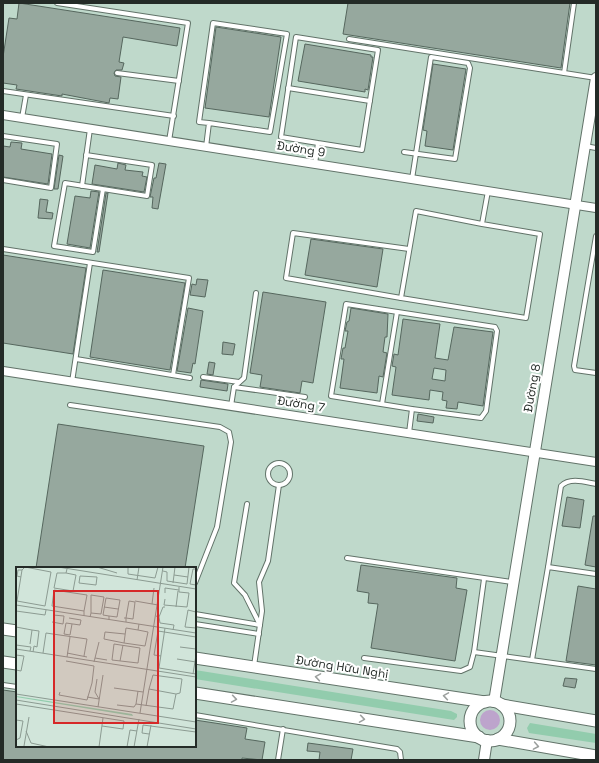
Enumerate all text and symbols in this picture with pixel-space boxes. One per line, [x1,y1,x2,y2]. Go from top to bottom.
street label: Đường 9 [276,137,326,161]
street label: Đường 8 [520,363,544,413]
street label: Đường 7 [276,392,326,416]
inset map [16,567,196,747]
street label: Đường Hữu Nghị [295,652,389,682]
one-way arrow [315,673,321,682]
one-way arrow [443,692,449,701]
one-way arrow [230,694,237,703]
one-way arrow [359,714,365,723]
one-way arrow [533,741,539,750]

